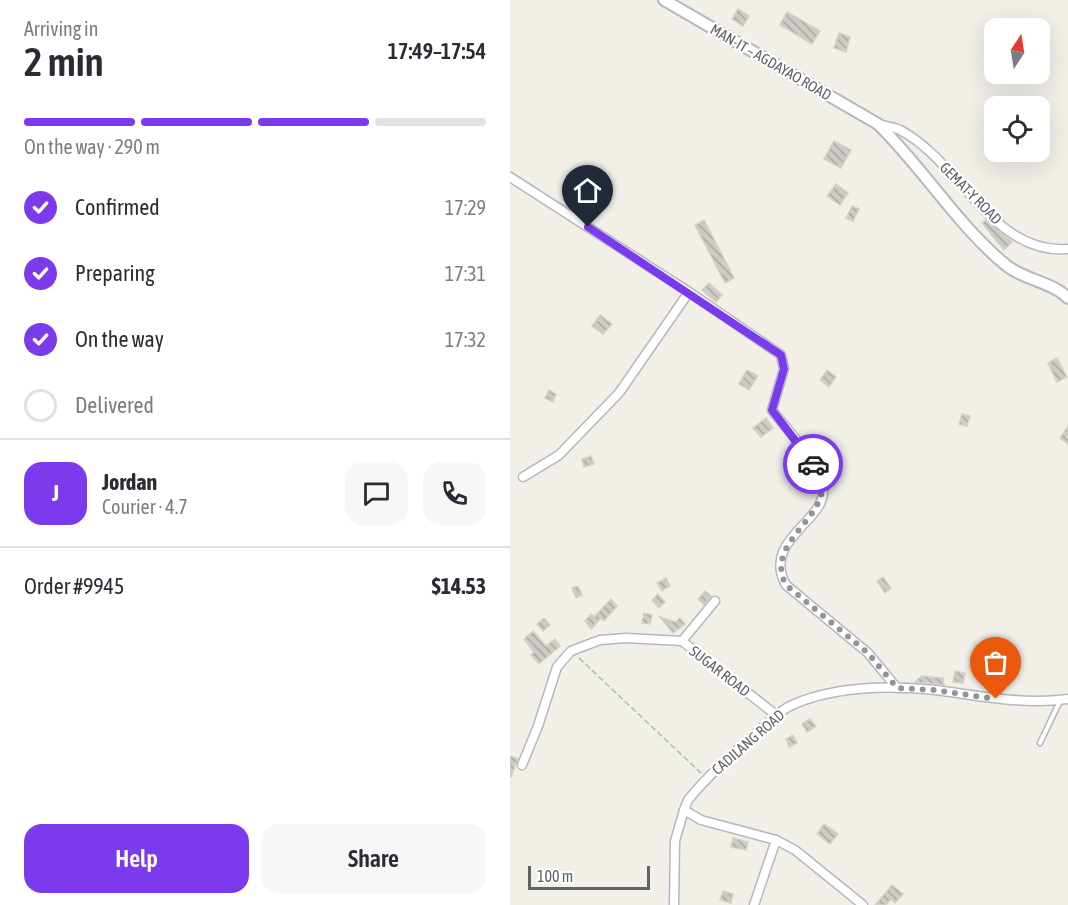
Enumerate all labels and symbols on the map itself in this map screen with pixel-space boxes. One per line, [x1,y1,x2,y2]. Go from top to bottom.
north arrow [984,18,1050,84]
street label: MAN-IT – AGDAYAO ROAD [708,20,834,104]
street label: GEMAT-Y ROAD [937,159,1005,227]
pin [562,165,613,227]
courier [783,434,843,494]
pin [970,637,1021,699]
street label: SUGAR ROAD [686,642,754,700]
street label: CADILANG ROAD [708,706,788,778]
scale bar [528,863,650,890]

